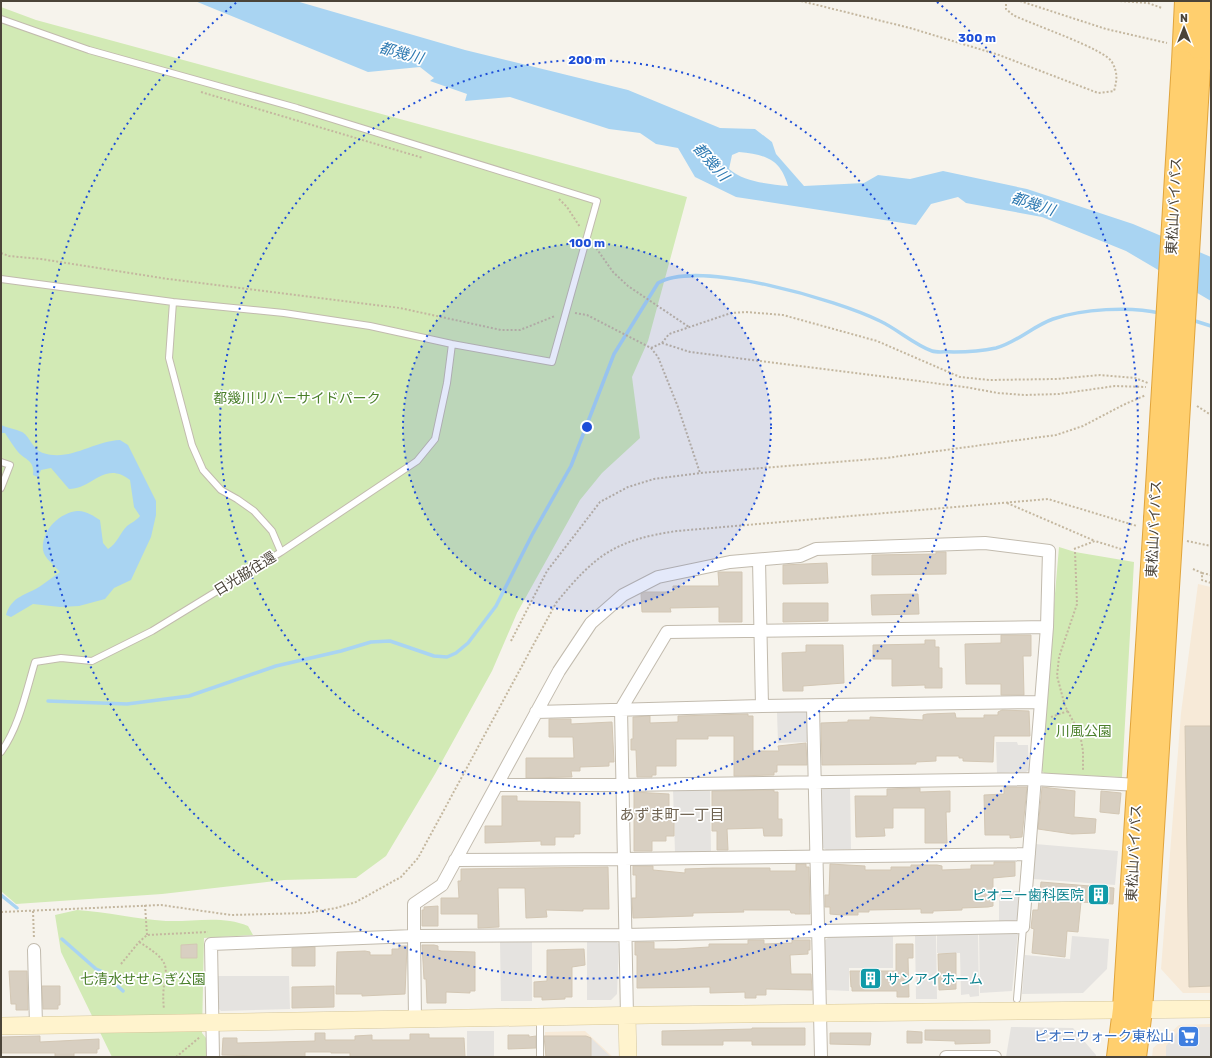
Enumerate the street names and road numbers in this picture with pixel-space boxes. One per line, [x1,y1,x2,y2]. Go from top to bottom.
street label: 東松山バイパス [1163,157,1185,255]
street label: 東松山バイパス [1143,480,1165,578]
street label: 日光脇往還 [211,548,279,600]
street label: 東松山バイパス [1123,804,1145,902]

